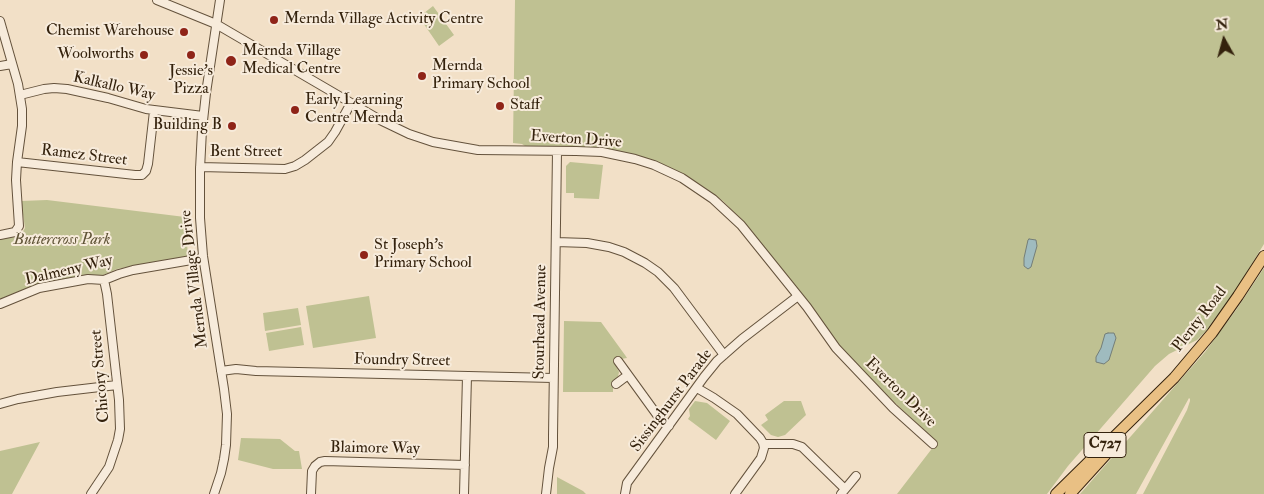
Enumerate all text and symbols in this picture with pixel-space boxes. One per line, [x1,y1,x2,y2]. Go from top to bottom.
place label: Mernda Village Activity Centre [284,10,483,30]
marker: Mernda Village Activity Centre [268,14,280,26]
north arrow [1199,15,1249,65]
text: N [1215,15,1229,34]
place label: Chemist Warehouse [46,22,174,42]
marker: Chemist Warehouse [178,26,190,38]
place label: Mernda Village Medical Centre [242,42,341,80]
place label: Woolworths [57,45,134,65]
marker: Woolworths [138,49,150,61]
marker: Jessie’s Pizza [185,49,197,61]
marker: Mernda Village Medical Centre [224,54,238,68]
place label: Mernda Primary School [432,57,530,95]
place label: Jessie’s Pizza [169,62,213,100]
street label: Kalkallo Way [71,68,157,106]
marker: Mernda Primary School [416,70,428,82]
place label: Early Learning Centre Mernda [305,91,403,129]
place label: Staff [510,96,540,116]
marker: Staff [494,100,506,112]
marker: Early Learning Centre Mernda [289,104,301,116]
place label: Building B [153,116,222,136]
marker: Building B [226,120,238,132]
street label: Everton Drive [530,127,622,153]
street label: Ramez Street [40,141,128,171]
street label: Bent Street [210,143,282,163]
street label: Mernda Village Drive [177,209,213,349]
park label: Buttercross Park [14,231,110,251]
place label: St Joseph's Primary School [374,236,472,274]
marker: St Joseph's Primary School [358,249,370,261]
street label: Dalmeny Way [23,252,115,290]
street label: Stourhead Avenue [530,264,552,380]
street label: Plenty Road [1169,284,1231,356]
street label: Chicory Street [87,329,115,423]
street label: Sissinghurst Parade [627,346,717,456]
street label: Foundry Street [354,351,450,371]
street label: Everton Drive [860,354,940,432]
road number: C727 [1084,432,1126,458]
street label: Blaimore Way [330,439,420,459]

